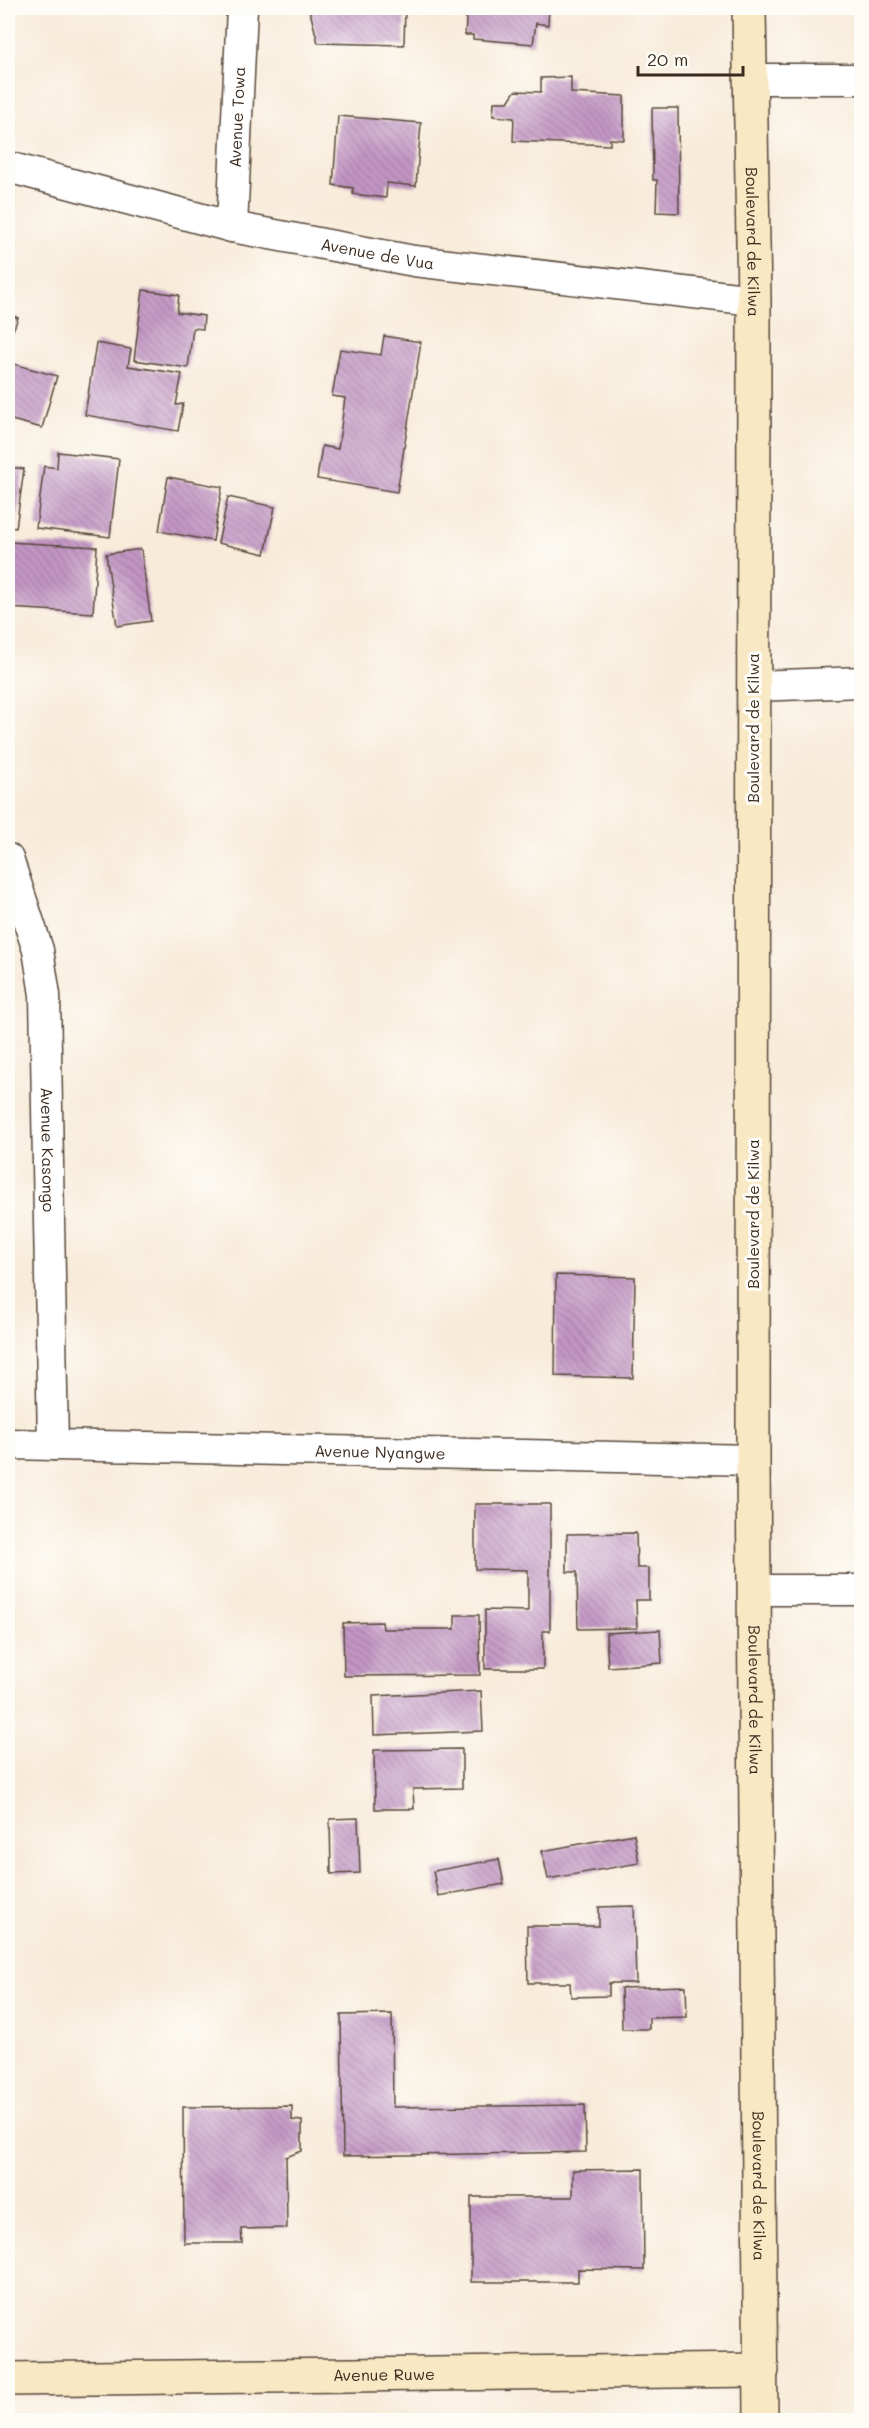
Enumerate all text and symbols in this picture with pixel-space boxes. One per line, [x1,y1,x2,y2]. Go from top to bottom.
scale bar [638,39,743,77]
text: 20 m [647,47,688,71]
street label: Avenue Towa [224,66,249,168]
street label: Boulevard de Kilwa [742,167,765,317]
street label: Avenue de Vua [319,233,435,273]
street label: Boulevard de Kilwa [742,653,763,803]
street label: Avenue Kasongo [37,1087,60,1212]
street label: Boulevard de Kilwa [742,1139,763,1289]
street label: Avenue Nyangwe [314,1440,446,1463]
street label: Boulevard de Kilwa [744,1625,767,1775]
street label: Boulevard de Kilwa [748,2111,771,2261]
street label: Avenue Ruwe [333,2363,435,2385]

